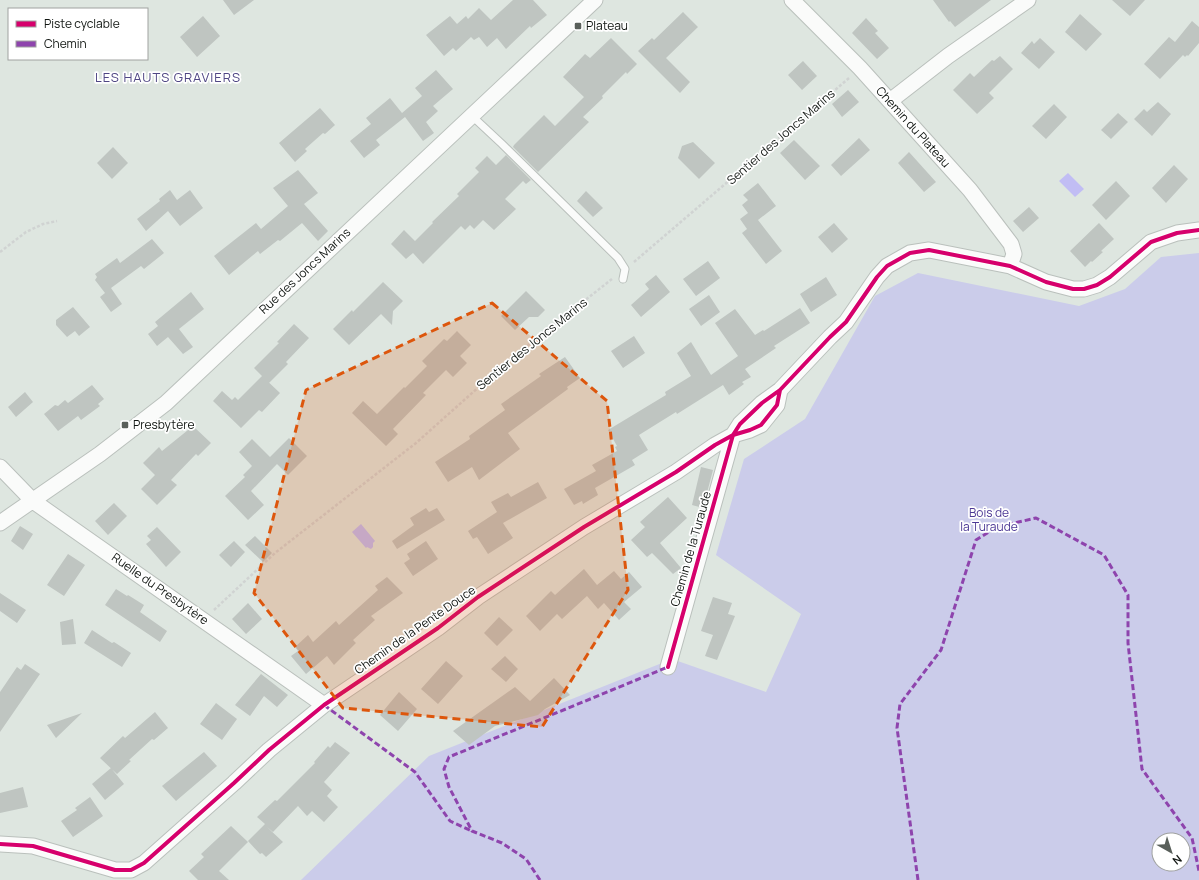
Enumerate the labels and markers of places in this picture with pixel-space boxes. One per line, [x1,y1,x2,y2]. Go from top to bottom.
place label: Plateau [586,17,628,34]
marker: Plateau [573,21,583,31]
place label: Presbytère [133,416,194,433]
marker: Presbytère [120,420,130,430]

